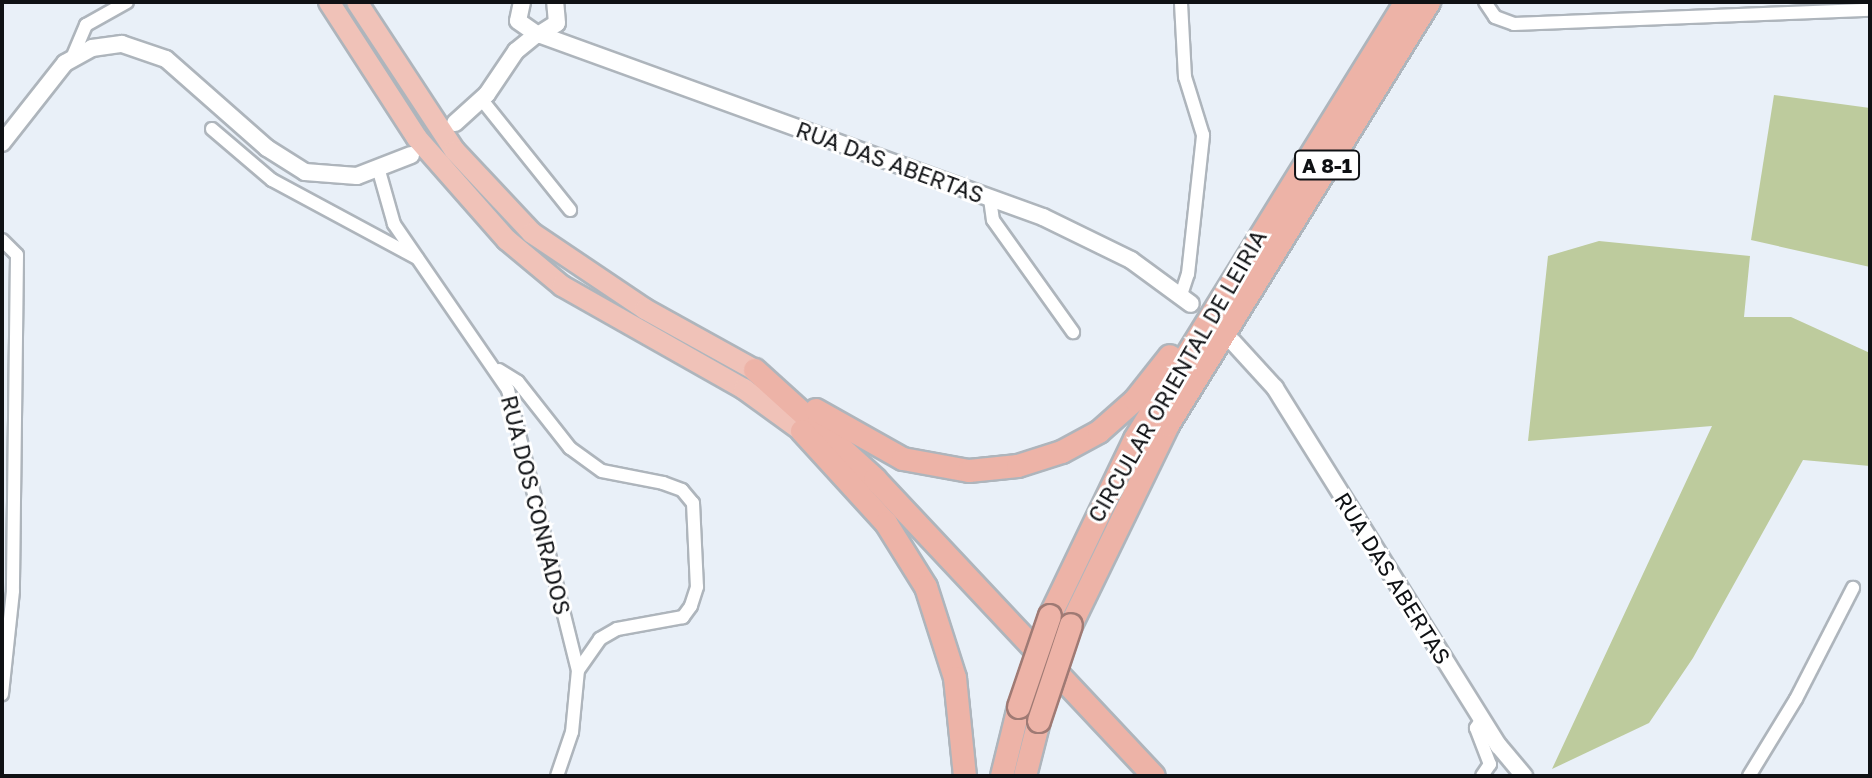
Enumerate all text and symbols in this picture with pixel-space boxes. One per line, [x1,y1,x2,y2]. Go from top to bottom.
street label: RUA DAS ABERTAS [793,116,987,208]
road number: A 8-1 [1293,149,1361,181]
street label: CIRCULAR ORIENTAL DE LEIRIA [1082,225,1272,527]
street label: RUA DOS CONRADOS [496,393,576,617]
street label: RUA DAS ABERTAS [1329,487,1457,669]

